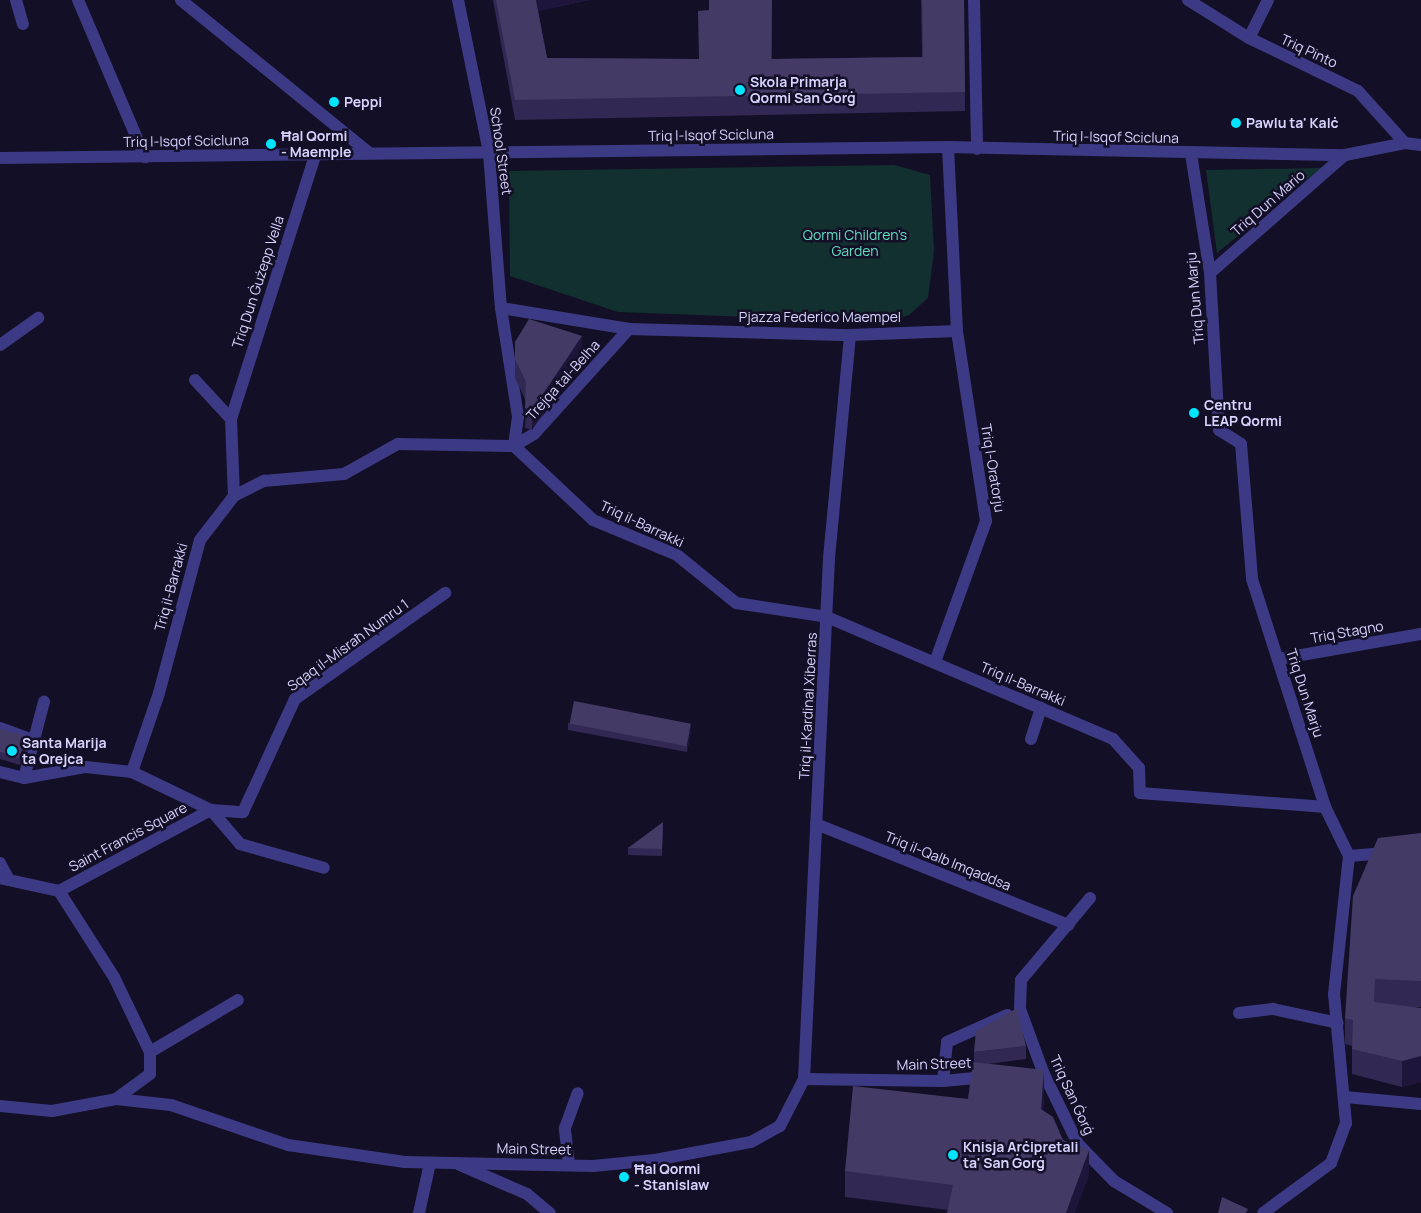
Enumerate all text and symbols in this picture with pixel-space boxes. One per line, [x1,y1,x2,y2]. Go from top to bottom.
street label: Triq Pinto [1278,31,1340,71]
place label: Skola Primarja Qormi San Ġorġ [750,74,856,106]
marker: Skola Primarja Qormi San Ġorġ [734,84,746,96]
place label: Peppi [344,94,382,110]
marker: Peppi [328,96,340,108]
street label: School Street [487,106,515,196]
place label: Pawlu ta' Kalċ [1246,115,1339,131]
marker: Pawlu ta' Kalċ [1230,117,1242,129]
street label: Triq l-Isqof Scicluna [648,126,774,144]
place label: Ħal Qormi - Maemple [281,128,351,160]
street label: Triq l-Isqof Scicluna [1053,128,1179,146]
street label: Triq l-Isqof Scicluna [123,132,249,150]
marker: Ħal Qormi - Maemple [265,138,277,150]
street label: Triq Dun Mario [1228,166,1308,240]
street label: Triq Dun Ġużepp Vella [229,214,287,350]
park label: Qormi Children's Garden [803,227,907,260]
street label: Triq Dun Marju [1183,251,1207,345]
street label: Pjazza Federico Maempel [739,309,901,325]
street label: Trejqa tal-Belha [523,337,603,423]
place label: Centru LEAP Qormi [1204,397,1282,430]
marker: Centru LEAP Qormi [1188,407,1200,419]
street label: Triq l-Oratorju [978,423,1008,513]
street label: Triq il-Barrakki [597,497,687,551]
street label: Triq il-Barrakki [151,541,191,633]
street label: Sqaq il-Misraħ Numru 1 [284,595,412,695]
street label: Triq Stagno [1309,617,1385,647]
street label: Triq il-Kardinal Xiberras [796,632,820,780]
street label: Triq Dun Marju [1283,647,1327,739]
street label: Triq il-Barrakki [978,659,1068,709]
place label: Santa Marija ta Qrejca [22,735,107,768]
marker: Santa Marija ta Qrejca [6,745,18,757]
street label: Saint Francis Square [66,799,190,875]
street label: Triq il-Qalb Imqaddsa [882,828,1014,894]
street label: Triq San Ġorġ [1046,1053,1098,1137]
street label: Main Street [896,1054,972,1074]
place label: Knisja Arċipretali ta' San Ġorġ [963,1139,1078,1172]
street label: Main Street [496,1140,572,1158]
marker: Knisja Arċipretali ta' San Ġorġ [947,1149,959,1161]
place label: Ħal Qormi - Stanislaw [634,1161,709,1194]
marker: Ħal Qormi - Stanislaw [618,1171,630,1183]

